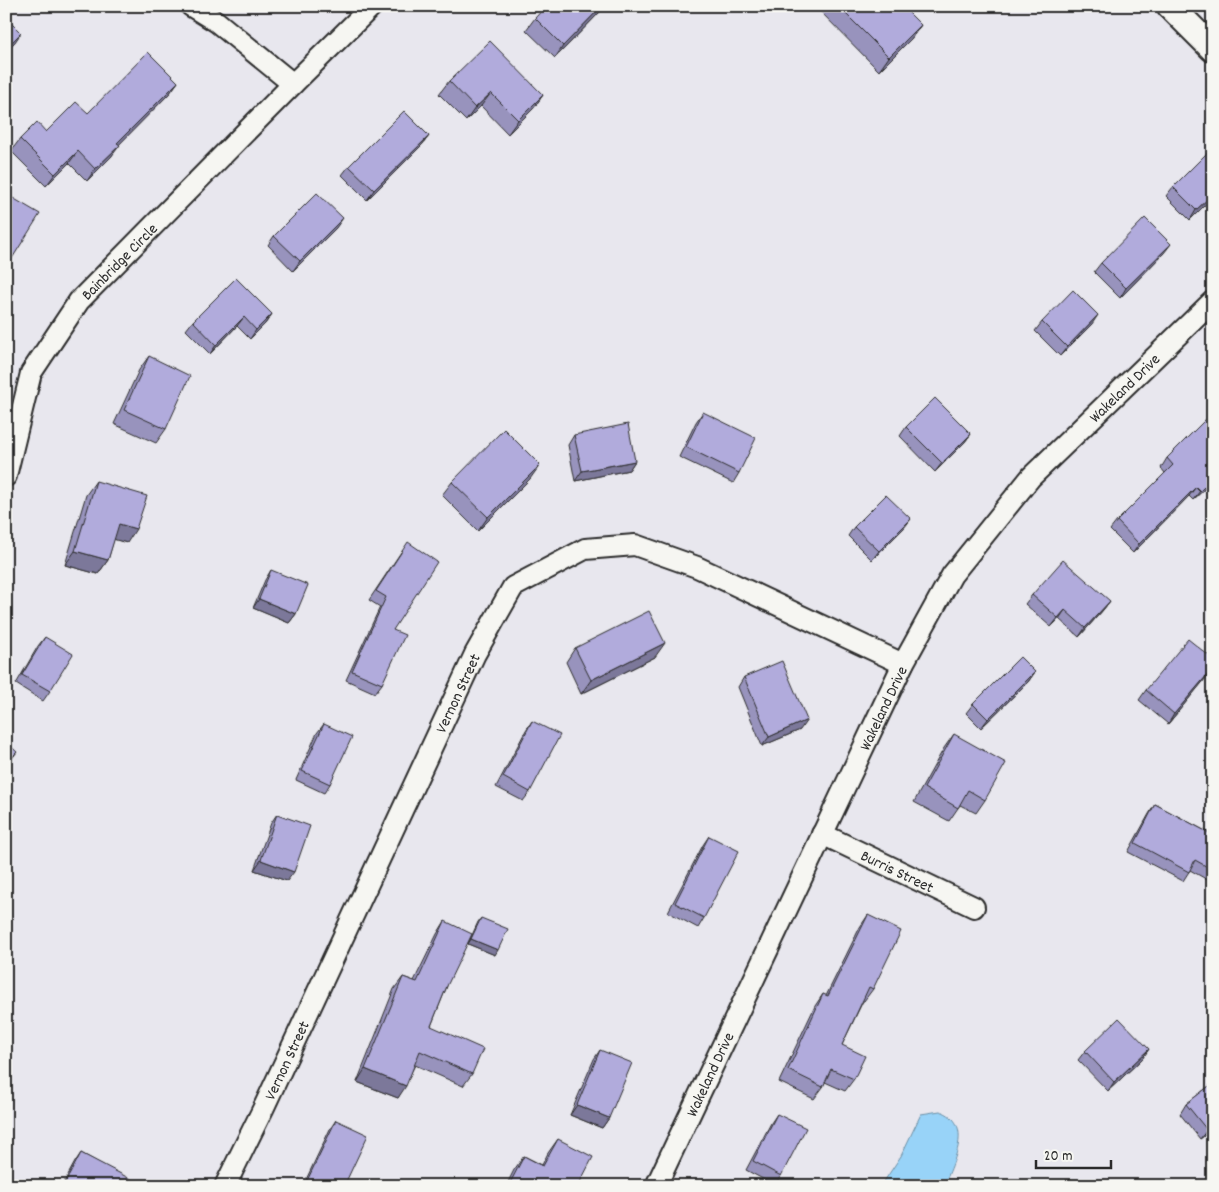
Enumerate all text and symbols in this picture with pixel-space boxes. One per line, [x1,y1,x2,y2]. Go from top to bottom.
street label: Bainbridge Circle [77,219,164,306]
street label: Wakeland Drive [1085,349,1166,429]
street label: Vernon Street [431,650,488,737]
street label: Wakeland Drive [855,663,914,755]
street label: Burris Street [856,845,937,900]
street label: Vernon Street [260,1017,317,1104]
street label: Wakeland Drive [681,1029,741,1121]
scale bar [1036,1137,1112,1169]
text: 20 m [1044,1146,1072,1168]

